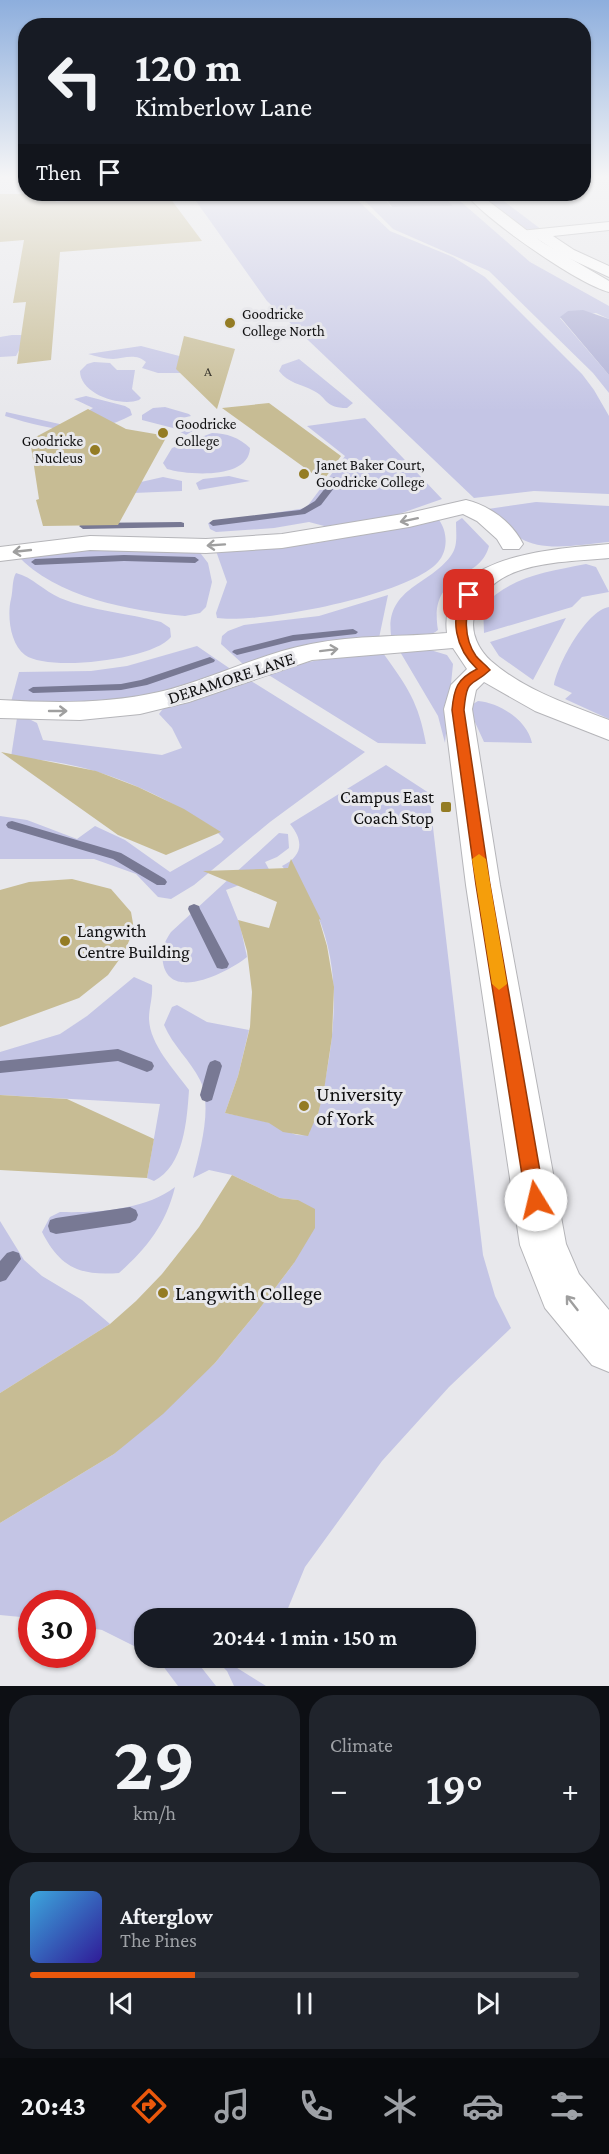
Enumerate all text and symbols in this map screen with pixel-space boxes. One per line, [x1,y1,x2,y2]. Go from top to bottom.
icon: left [36,42,114,120]
text: 120 m [135,43,241,90]
text: Kimberlow Lane [135,92,312,122]
icon: arrive [93,156,126,189]
text: Then [36,160,81,185]
place label: Goodricke College North [242,306,325,340]
marker: Goodricke College North [223,316,237,330]
house number: A [204,363,212,379]
place label: Goodricke College [175,416,237,450]
marker: Goodricke College [156,426,170,440]
place label: Goodricke Nucleus [22,433,83,466]
marker: Goodricke Nucleus [88,443,102,457]
place label: Janet Baker Court, Goodricke College [314,457,425,491]
marker: Janet Baker Court, Goodricke College [297,467,311,481]
one-way arrow [400,515,420,526]
one-way arrow [207,540,227,551]
one-way arrow [12,546,32,557]
pin [443,569,494,620]
icon: arrive [452,578,485,611]
one-way arrow [318,644,338,655]
street label: DERAMORE LANE [165,648,297,708]
one-way arrow [48,705,68,717]
place label: Campus East Coach Stop [340,787,435,828]
marker: Campus East Coach Stop [439,800,453,814]
place label: Langwith Centre Building [77,921,190,962]
marker: Langwith Centre Building [58,934,72,948]
place label: University of York [316,1082,403,1130]
marker: University of York [297,1099,311,1113]
position arrow [504,1168,568,1232]
place label: Langwith College [175,1281,322,1305]
marker: Langwith College [156,1286,170,1300]
one-way arrow [565,1296,578,1312]
speed limit sign: 30 [18,1590,96,1668]
text: 20:44 · 1 min · 150 m [213,1625,397,1650]
text: 29 [114,1719,196,1806]
text: Climate [330,1734,393,1756]
text: 19° [426,1764,483,1814]
text: − [330,1771,347,1808]
text: + [562,1771,579,1808]
text: km/h [133,1802,176,1824]
text: Afterglow [120,1904,213,1929]
text: The Pines [120,1929,197,1951]
icon: previous [105,1987,138,2020]
icon: pause [288,1987,321,2020]
icon: next [471,1987,504,2020]
icon: directions [128,2085,170,2127]
icon: music [211,2085,253,2127]
icon: phone [295,2085,337,2127]
icon: climate [379,2085,421,2127]
icon: car [462,2085,504,2127]
icon: filters [546,2085,588,2127]
text: 20:43 [21,2091,86,2121]

